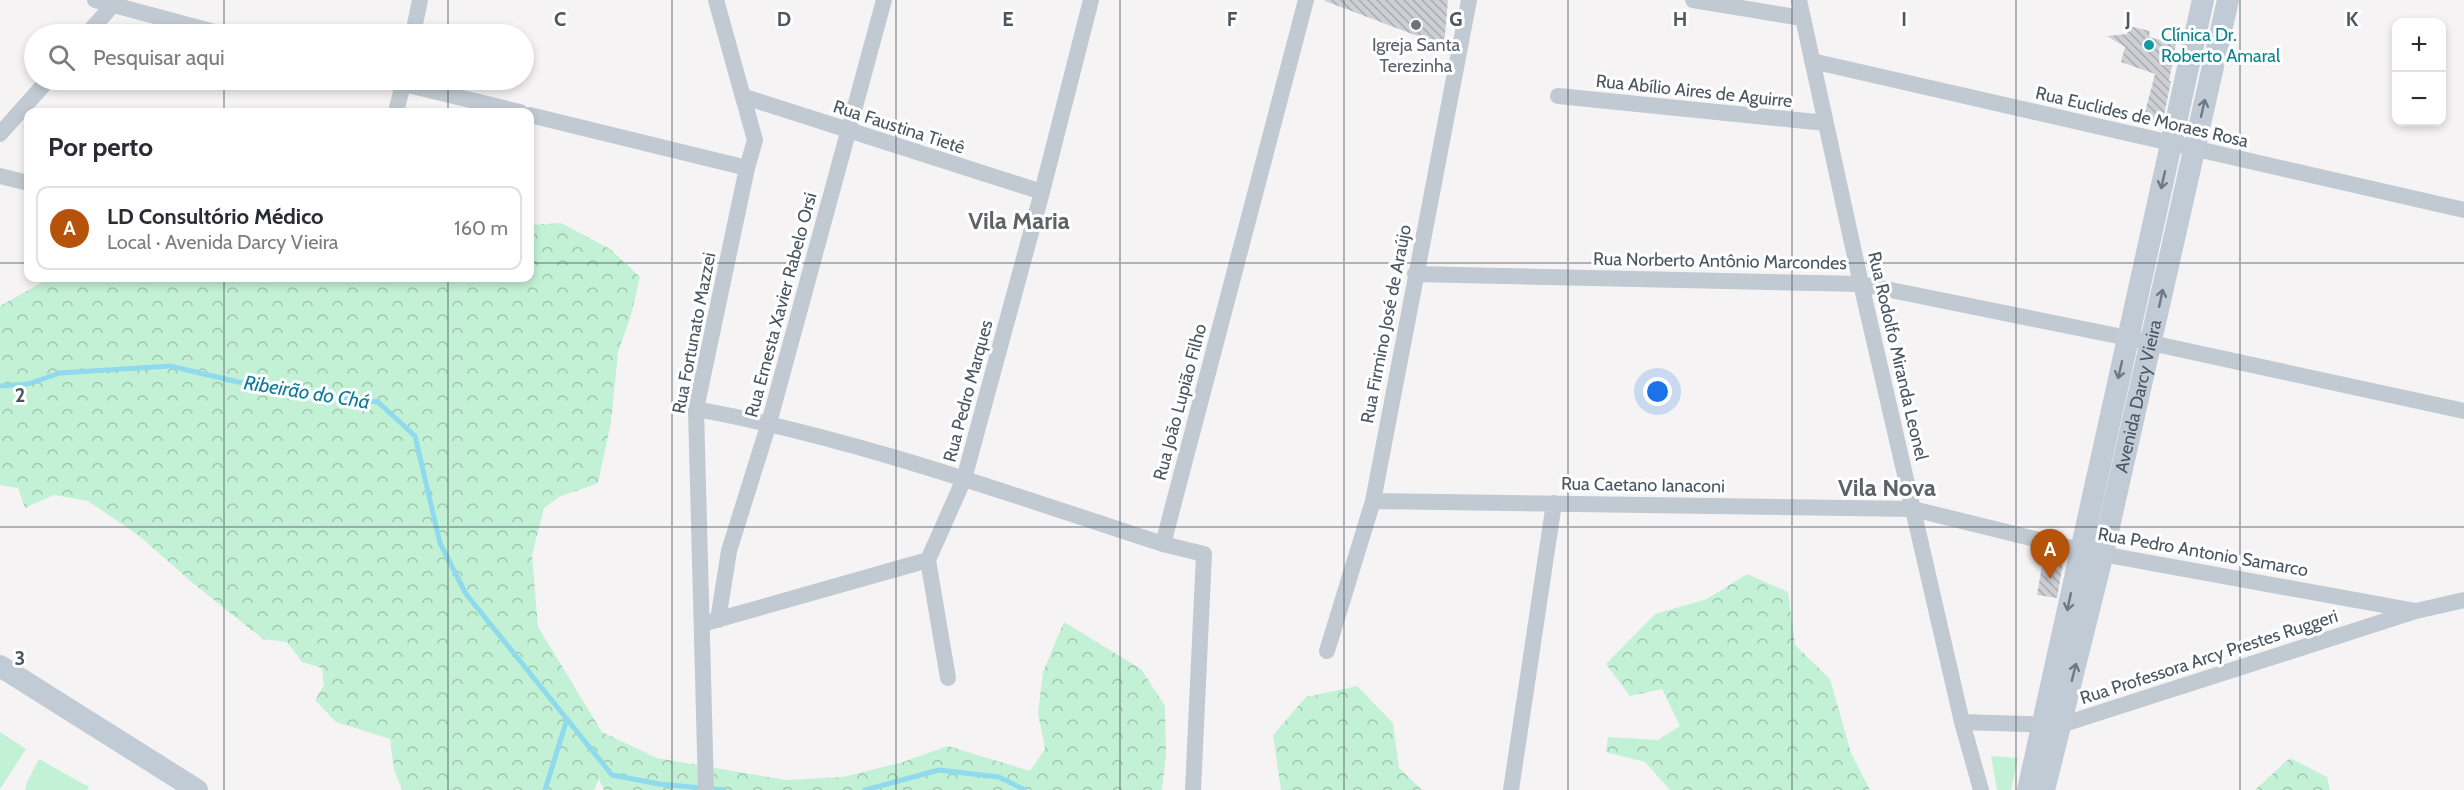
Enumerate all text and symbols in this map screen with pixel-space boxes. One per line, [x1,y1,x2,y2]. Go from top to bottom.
text: C [554,7,566,31]
text: D [777,7,791,31]
text: E [1002,7,1014,31]
text: F [1227,7,1238,31]
text: G [1449,7,1463,31]
text: H [1673,7,1687,31]
text: I [1901,7,1907,31]
text: J [2124,7,2131,31]
text: K [2346,7,2359,31]
marker: Igreja Santa Terezinha [1409,18,1423,32]
map controls [2392,18,2446,126]
button: + [2392,18,2446,72]
search box [24,24,534,90]
place label: Clínica Dr. Roberto Amaral [2161,24,2281,67]
place label: Igreja Santa Terezinha [1372,34,1460,77]
marker: Clínica Dr. Roberto Amaral [2142,38,2156,52]
icon: search [45,41,78,74]
text: Pesquisar aqui [93,44,225,71]
street label: Rua Abílio Aires de Aguirre [1595,70,1793,112]
button: − [2392,72,2446,126]
street label: Rua Euclides de Moraes Rosa [2033,82,2251,152]
street label: Rua Faustina Tietê [830,95,968,159]
one-way arrow [2198,99,2210,118]
text: Por perto [48,131,153,163]
one-way arrow [2156,170,2168,189]
street label: Rua Ernesta Xavier Rabelo Orsi [740,190,822,420]
text: LD Consultório Médico [107,203,324,230]
district label: Vila Maria [968,206,1070,235]
text: A [63,216,76,240]
text: 160 m [454,216,508,240]
street label: Rua Firmino José de Araújo [1356,223,1416,425]
text: Local · Avenida Darcy Vieira [107,230,338,254]
street label: Rua Norberto Antônio Marcondes [1593,248,1847,274]
street label: Rua Rodolfo Miranda Leonel [1863,249,1933,463]
street label: Rua Fortunato Mazzei [668,250,720,416]
one-way arrow [2156,289,2167,309]
street label: Avenida Darcy Vieira [2110,317,2166,475]
street label: Rua Pedro Marques [938,318,998,464]
street label: Rua João Lupião Filho [1148,321,1212,483]
one-way arrow [2114,361,2126,380]
water label: Ribeirão do Chá [242,370,372,414]
your location [1643,377,1672,406]
text: 2 [15,383,25,407]
street label: Rua Caetano Ianaconi [1561,473,1725,497]
district label: Vila Nova [1838,473,1936,502]
street label: Rua Pedro Antonio Samarco [2096,523,2310,581]
pin: A [2030,530,2070,579]
one-way arrow [2063,592,2074,611]
street label: Rua Professora Arcy Prestes Ruggeri [2077,605,2341,709]
text: 3 [15,646,25,670]
one-way arrow [2068,663,2080,682]

